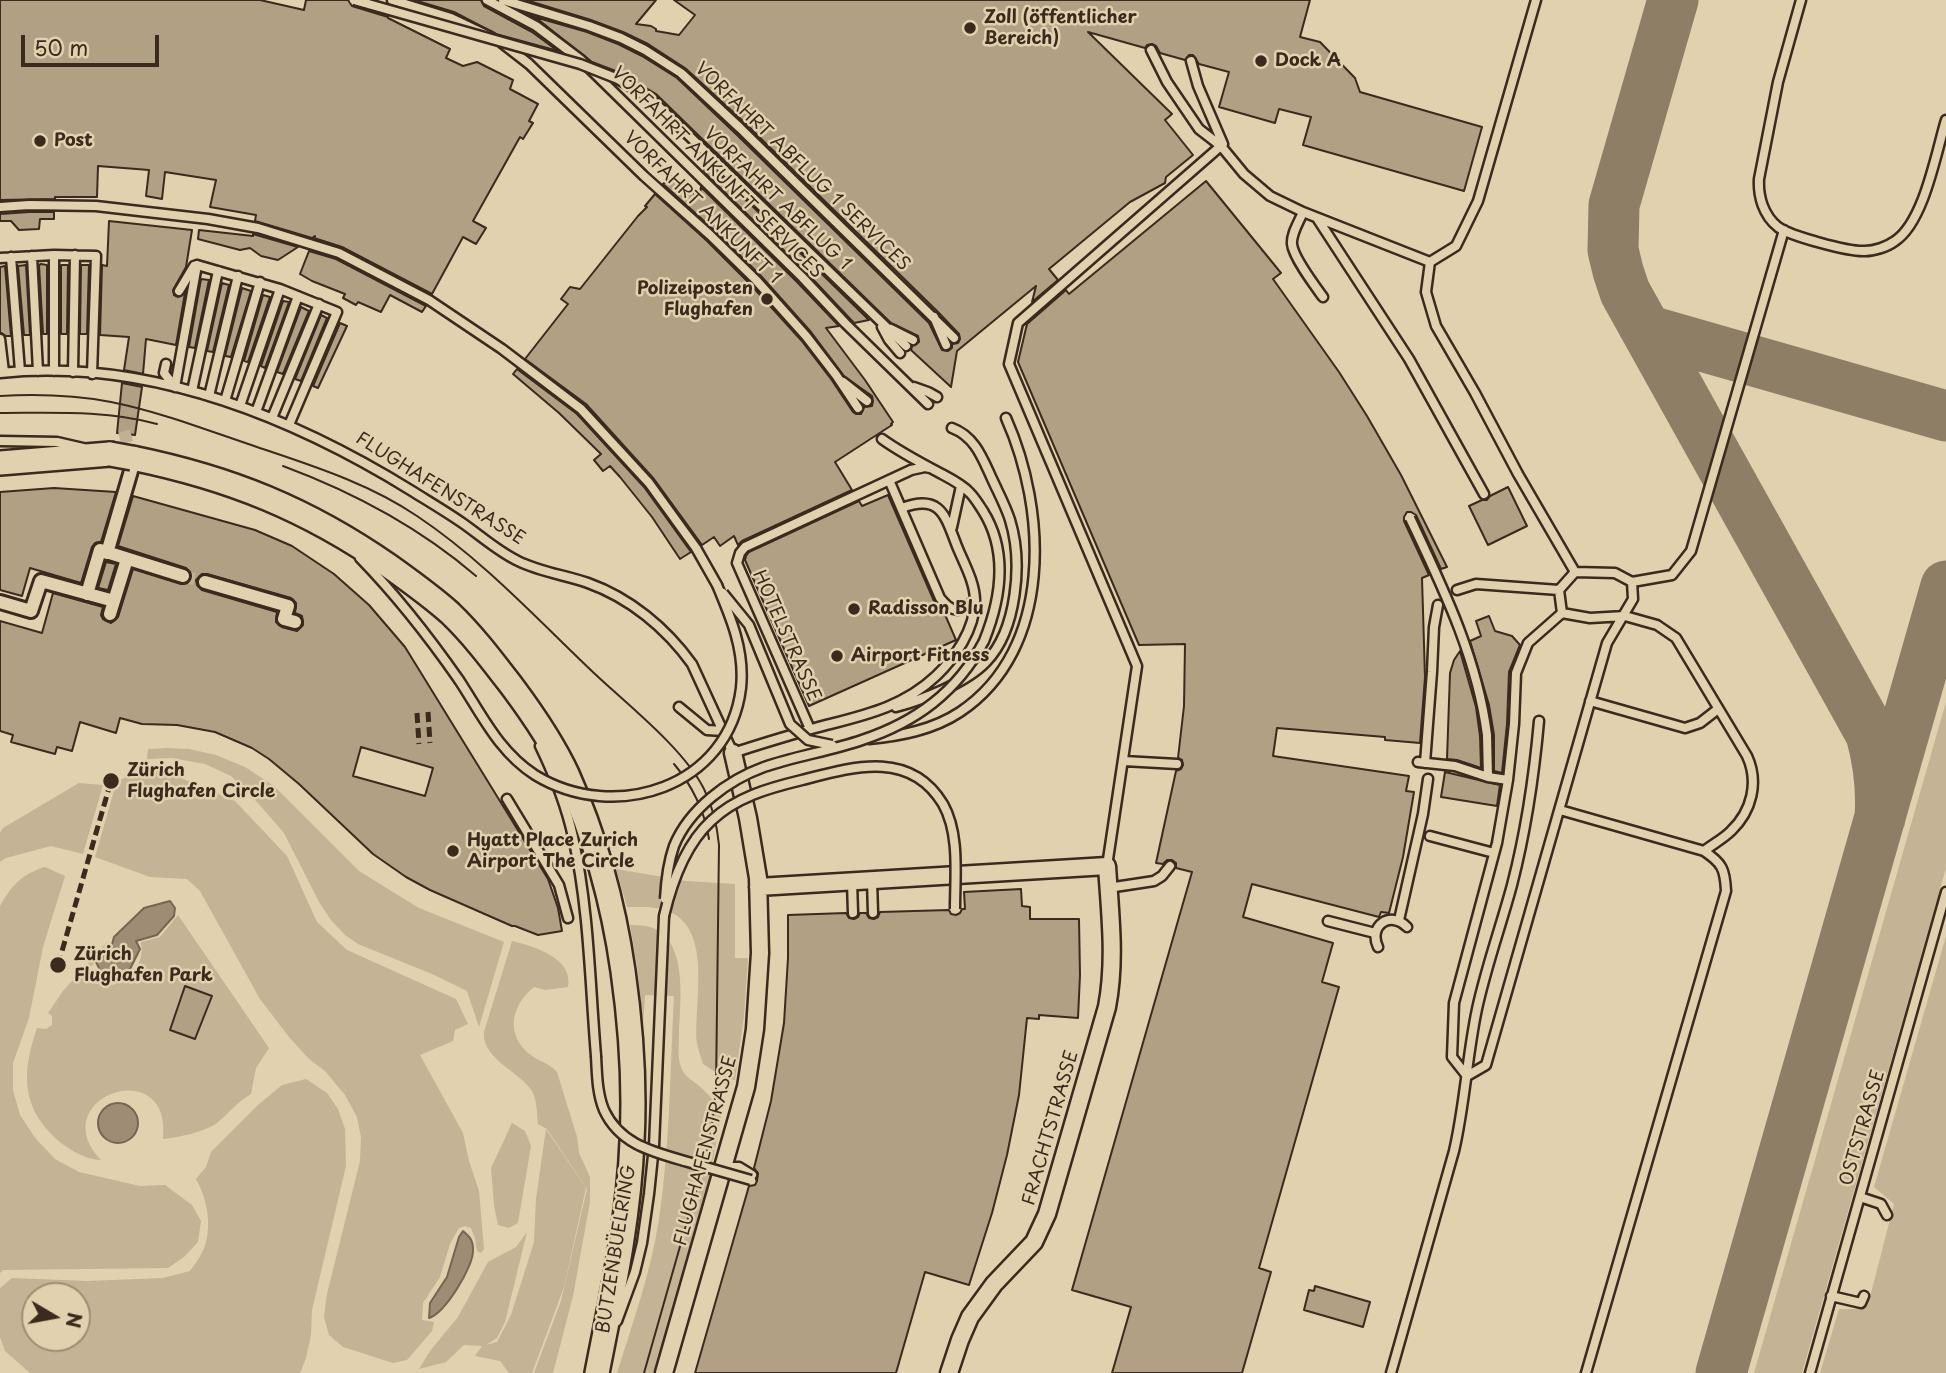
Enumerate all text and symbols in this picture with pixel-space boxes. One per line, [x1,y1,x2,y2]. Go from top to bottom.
place label: Zoll (öffentlicher Bereich) [984,7,1137,50]
marker: Zoll (öffentlicher Bereich) [962,20,978,36]
scale bar [24,21,163,65]
text: 50 m [34,31,88,63]
place label: Dock A [1275,50,1341,72]
marker: Dock A [1253,53,1269,69]
street label: VORFAHRT ABFLUG 1 SERVICES [690,58,914,276]
street label: VORFAHRT ANKUNFT SERVICES [607,63,827,283]
street label: VORFAHRT ABFLUG 1 [699,123,855,275]
street label: VORFAHRT ANKUNFT 1 [619,127,785,289]
place label: Post [54,130,93,152]
marker: Post [32,133,48,149]
place label: Polizeiposten Flughafen [637,278,753,320]
marker: Polizeiposten Flughafen [759,291,775,307]
street label: FLUGHAFENSTRASSE [351,428,529,550]
street label: HOTELSTRASSE [747,567,825,705]
place label: Radisson Blu [868,598,984,620]
marker: Radisson Blu [846,601,862,617]
place label: Airport Fitness [851,645,989,667]
marker: Airport Fitness [829,648,845,664]
place label: Zürich Flughafen Circle [127,760,275,802]
marker: Zürich Flughafen Circle [101,771,121,791]
place label: Hyatt Place Zurich Airport The Circle [467,830,638,872]
marker: Hyatt Place Zurich Airport The Circle [445,843,461,859]
place label: Zürich Flughafen Park [74,944,213,986]
marker: Zürich Flughafen Park [48,955,68,975]
street label: FRACHTSTRASSE [1019,1048,1083,1208]
street label: FLUGHAFENSTRASSE [670,1054,742,1248]
street label: OSTSTRASSE [1836,1068,1890,1188]
street label: BUTZENBÜELRING [593,1163,641,1335]
north arrow [21,1282,91,1352]
text: N [60,1310,90,1330]

